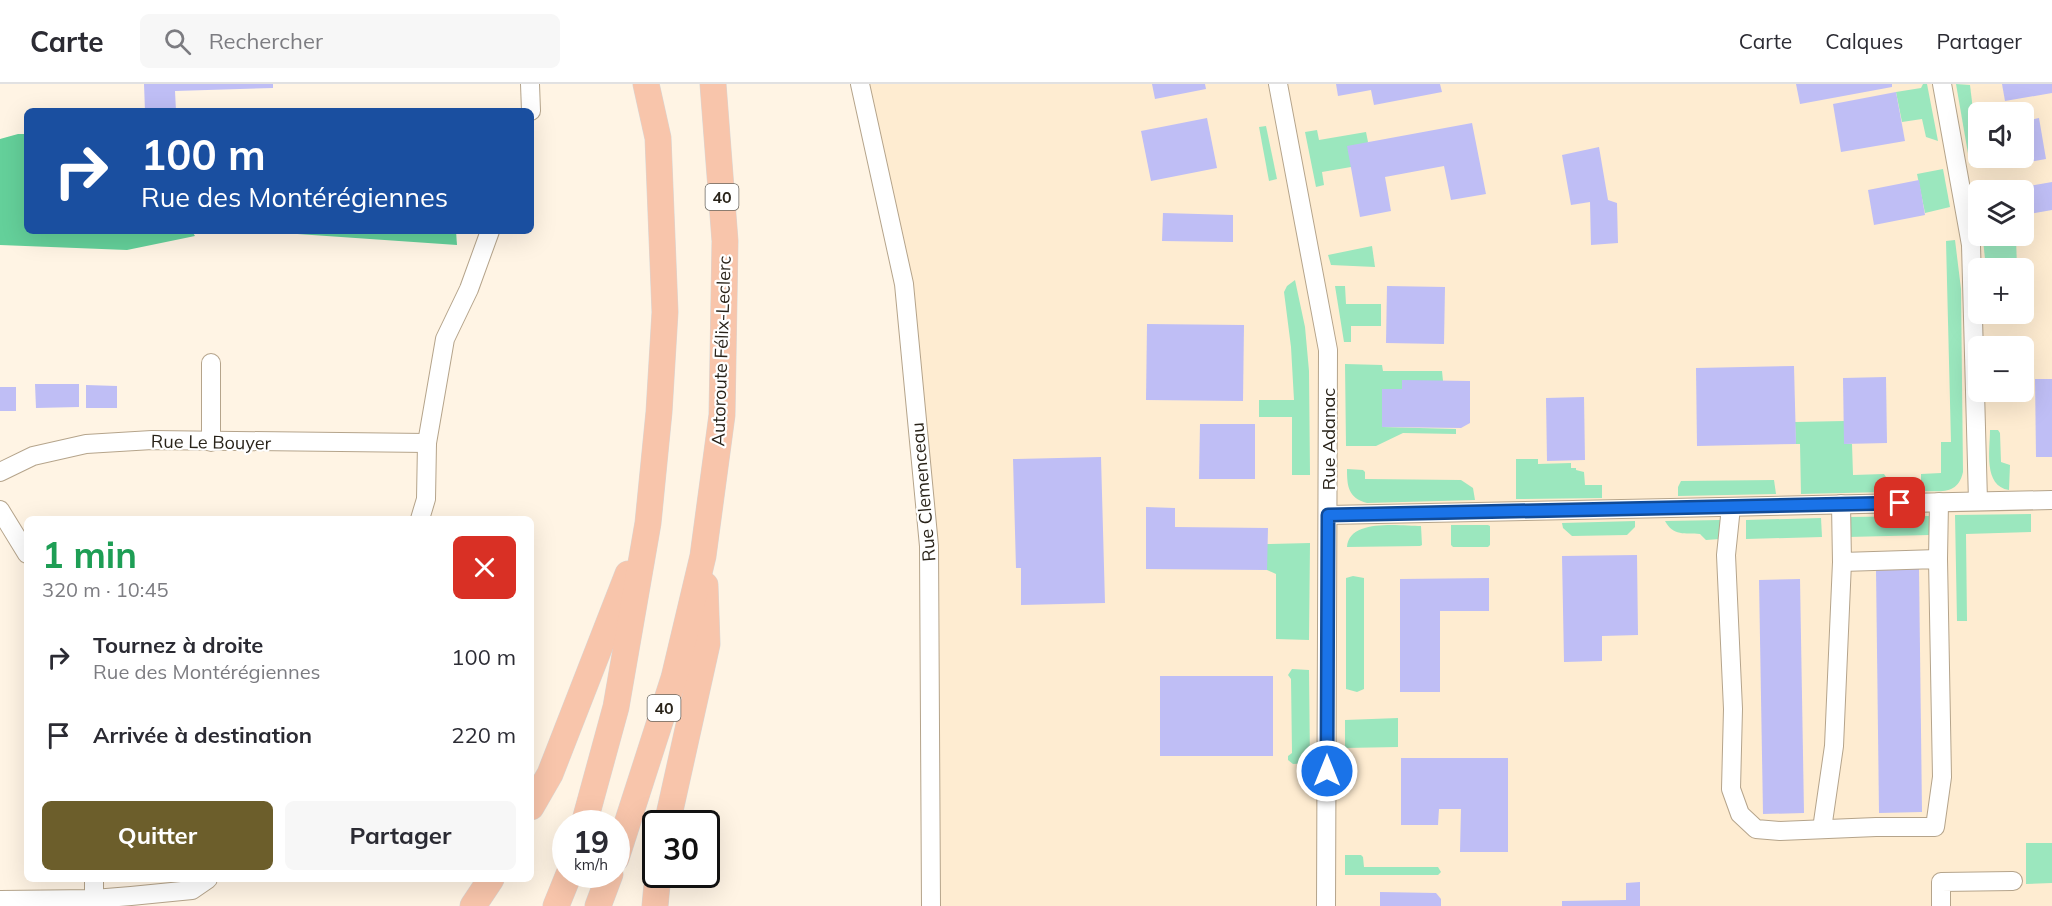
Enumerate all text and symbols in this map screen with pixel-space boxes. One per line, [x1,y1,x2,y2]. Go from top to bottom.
search box [140,14,560,68]
text: Carte [30,24,104,59]
icon: search [161,25,194,58]
text: Rechercher [209,27,323,55]
text: Carte [1739,28,1792,54]
text: Calques [1825,28,1903,54]
text: Partager [1936,28,2022,54]
map controls [1968,102,2034,402]
button: sound [1968,102,2034,168]
text: 100 m [141,128,266,181]
icon: right [42,132,120,210]
text: Rue des Montérégiennes [141,180,448,214]
button: layers [1968,180,2034,246]
road number: 40 [706,184,738,210]
street label: Autoroute Félix-Leclerc [706,255,736,447]
button: + [1968,258,2034,324]
button: − [1968,336,2034,402]
street label: Rue Adanac [1317,388,1340,490]
street label: Rue Clemenceau [905,421,941,563]
street label: Rue Le Bouyer [151,429,272,455]
pin [1874,477,1925,528]
icon: arrive [1883,486,1916,519]
text: 1 min [42,532,137,577]
button: close [453,536,516,599]
text: 320 m · 10:45 [42,577,168,602]
text: Tournez à droite [93,631,263,659]
icon: right [42,641,75,674]
text: 100 m [451,643,516,671]
text: Rue des Montérégiennes [93,659,321,684]
road number: 40 [648,695,680,721]
icon: arrive [42,719,75,752]
text: Arrivée à destination [93,721,312,749]
text: 220 m [451,721,516,749]
position arrow [1295,739,1359,803]
button: Quitter [42,801,273,870]
button: Partager [285,801,516,870]
speed limit sign: 30 [642,810,720,888]
text: 19 [573,823,609,861]
text: km/h [574,855,608,874]

